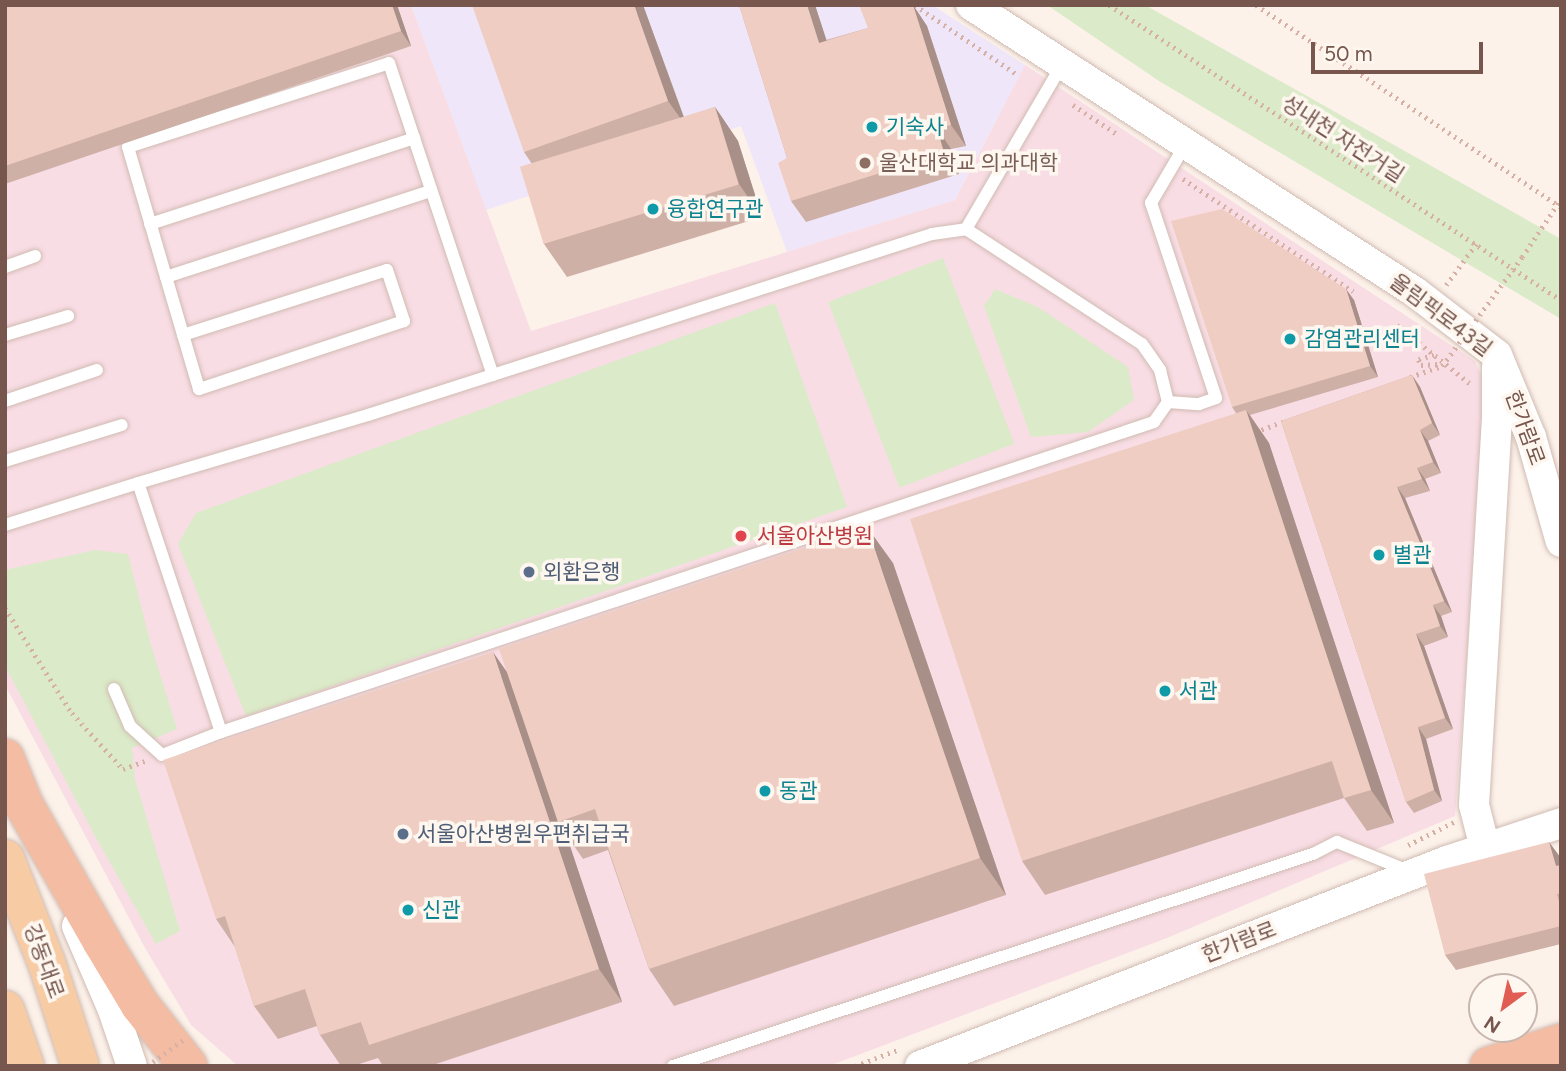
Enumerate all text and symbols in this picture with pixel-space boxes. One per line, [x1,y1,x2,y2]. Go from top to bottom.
scale bar [1314,28,1486,72]
text: 50 m [1324,41,1373,66]
street label: 성내천 자전거길 [1277,90,1409,188]
place label: 기숙사 [886,114,944,140]
marker: 기숙사 [864,119,880,135]
place label: 울산대학교 의과대학 [879,150,1058,176]
marker: 울산대학교 의과대학 [857,155,873,171]
place label: 융합연구관 [667,196,764,222]
marker: 융합연구관 [645,201,661,217]
street label: 올림픽로43길 [1385,269,1497,361]
place label: 감염관리센터 [1304,326,1420,352]
marker: 감염관리센터 [1282,331,1298,347]
street label: 한가람로 [1500,387,1550,469]
place label: 서울아산병원 [757,523,873,549]
marker: 서울아산병원 [731,526,751,546]
place label: 별관 [1393,542,1432,568]
marker: 별관 [1371,547,1387,563]
place label: 외환은행 [543,559,620,585]
marker: 외환은행 [521,564,537,580]
place label: 서관 [1179,678,1218,704]
marker: 서관 [1157,683,1173,699]
place label: 동관 [779,778,818,804]
marker: 동관 [757,783,773,799]
place label: 서울아산병원우편취급국 [417,821,630,847]
marker: 서울아산병원우편취급국 [395,826,411,842]
place label: 신관 [422,897,461,923]
marker: 신관 [400,902,416,918]
street label: 한가람로 [1198,916,1280,968]
street label: 강동대로 [19,920,69,1002]
north arrow [1468,973,1538,1043]
text: N [1480,1011,1505,1038]

